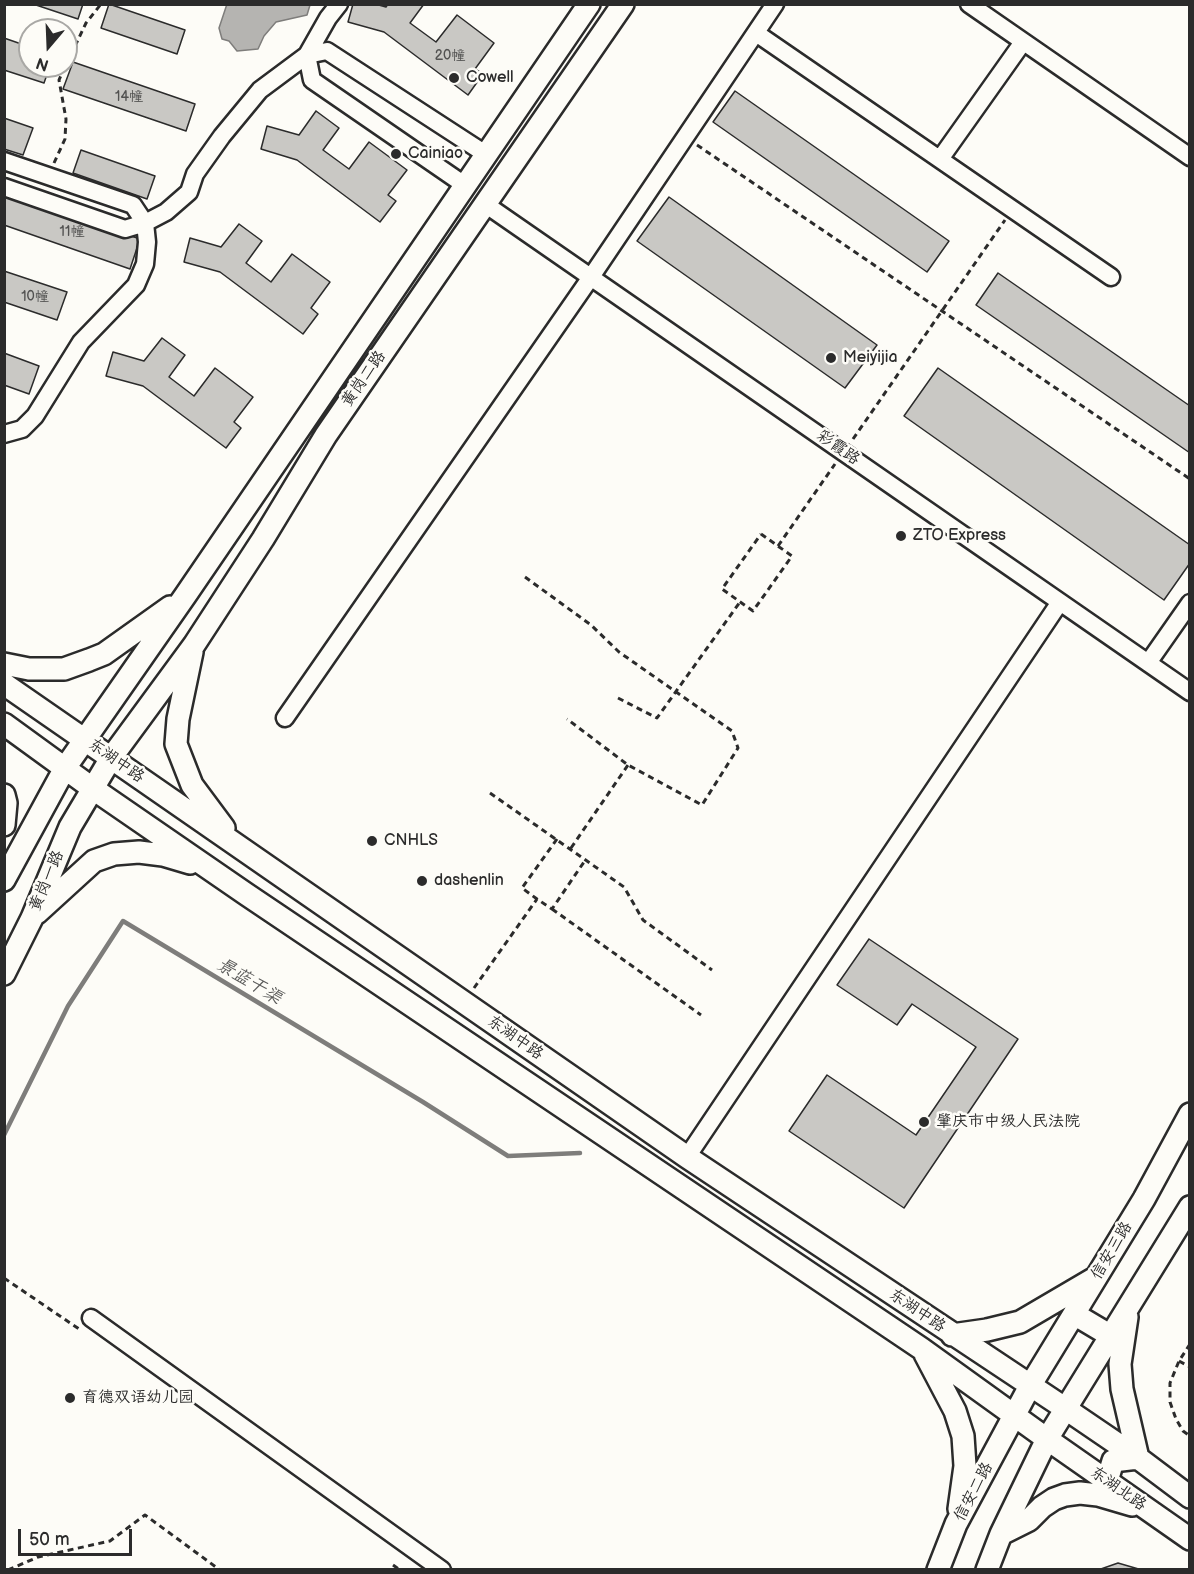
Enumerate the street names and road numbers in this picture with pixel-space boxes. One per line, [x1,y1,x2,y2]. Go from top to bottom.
street label: 黄岗二路 [338,347,390,411]
street label: 彩霞路 [813,426,863,470]
street label: 东湖中路 [84,735,148,787]
street label: 黄岗一路 [26,848,68,914]
street label: 东湖中路 [483,1012,547,1064]
street label: 信安三路 [1087,1219,1137,1283]
street label: 东湖中路 [885,1285,949,1337]
street label: 信安二路 [951,1459,997,1525]
street label: 东湖北路 [1086,1463,1150,1515]

